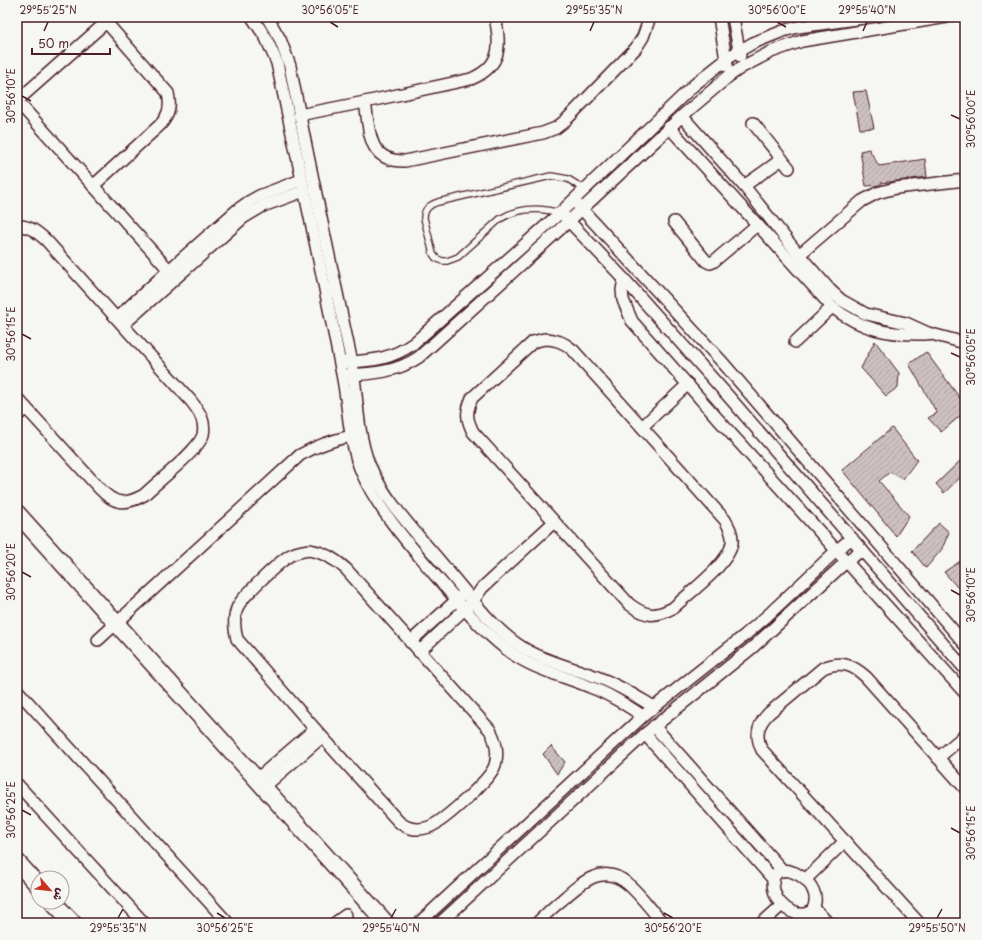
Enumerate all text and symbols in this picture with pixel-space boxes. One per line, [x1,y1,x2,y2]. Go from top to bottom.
text: 29°55'25"N [19,2,77,17]
text: 30°56'05"E [301,2,359,17]
text: 29°55'35"N [566,2,623,17]
text: 30°56'00"E [748,2,806,17]
text: 29°55'40"N [838,2,896,17]
scale bar [32,30,110,56]
text: 50 m [38,34,69,52]
text: 30°56'10"E [3,68,18,124]
text: 30°56'00"E [963,90,978,148]
text: 30°56'15"E [3,307,18,361]
text: 30°56'05"E [963,328,978,386]
text: 30°56'20"E [3,543,18,601]
text: 30°56'10"E [963,567,978,623]
text: 30°56'25"E [3,781,18,839]
text: 30°56'15"E [963,806,978,860]
north arrow [30,870,70,910]
text: ش [49,886,70,904]
text: 29°55'35"N [90,920,147,935]
text: 30°56'25"E [196,920,254,935]
text: 29°55'40"N [362,920,420,935]
text: 30°56'20"E [644,920,702,935]
text: 29°55'50"N [908,920,966,935]

